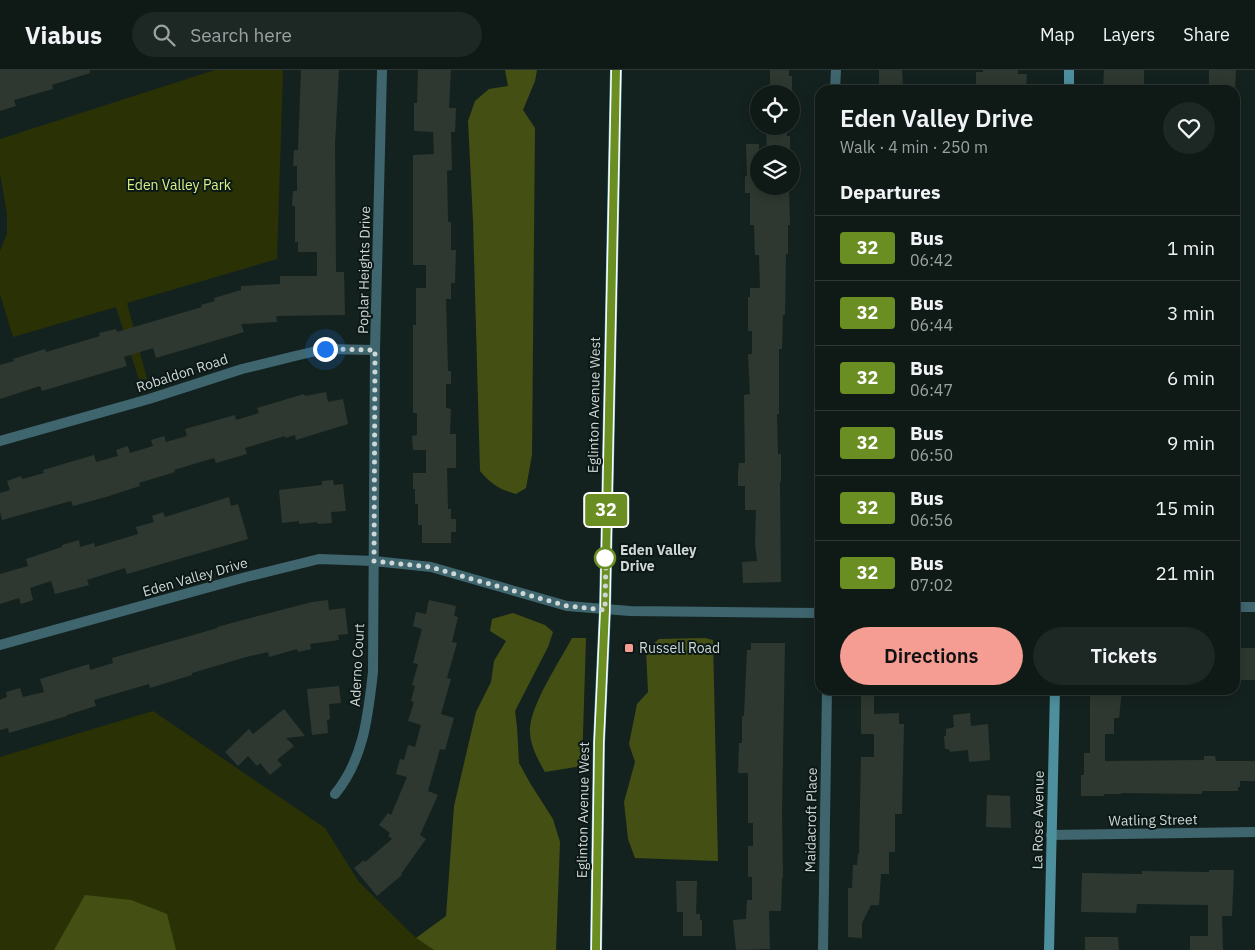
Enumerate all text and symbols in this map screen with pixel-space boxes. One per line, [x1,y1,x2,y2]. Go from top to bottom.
search box [132,12,482,57]
text: Viabus [25,19,102,51]
icon: search [150,21,178,49]
text: Search here [190,23,292,47]
text: Map [1040,23,1075,46]
text: Layers [1103,23,1155,46]
text: Share [1183,23,1230,46]
map controls [750,85,800,195]
button: locate [750,85,800,135]
text: Eden Valley Drive [840,102,1033,134]
button: heart [1163,102,1215,154]
text: Walk · 4 min · 250 m [840,137,988,157]
button: layers [750,145,800,195]
park label: Eden Valley Park [127,176,232,194]
text: Departures [840,180,940,204]
street label: Poplar Heights Drive [354,206,374,334]
text: Bus [910,226,944,250]
text: 32 [857,236,878,259]
text: 1 min [1167,236,1215,260]
text: 06:42 [910,250,953,270]
text: Bus [910,291,944,315]
text: 32 [857,301,878,324]
text: 3 min [1167,301,1215,325]
text: 06:44 [910,315,953,335]
your location [313,337,338,362]
street label: Eglinton Avenue West [584,337,604,473]
street label: Robaldon Road [134,350,230,396]
text: Bus [910,356,944,380]
text: 32 [857,366,878,389]
text: 6 min [1167,366,1215,390]
text: 06:47 [910,380,953,400]
text: Bus [910,421,944,445]
text: 32 [857,431,878,454]
text: 9 min [1167,431,1215,455]
text: 06:50 [910,445,953,465]
text: Bus [910,486,944,510]
line badge: 32 [584,494,628,526]
text: 32 [857,496,878,519]
text: 15 min [1156,496,1215,520]
text: 32 [595,498,617,521]
text: 06:56 [910,510,953,530]
place label: Eden Valley Drive [620,541,697,575]
marker: Eden Valley Drive [594,547,616,569]
text: Bus [910,551,944,575]
street label: Eden Valley Drive [140,553,250,601]
text: 32 [857,561,878,584]
text: 21 min [1156,561,1215,585]
text: 07:02 [910,575,953,595]
street label: Aderno Court [346,623,368,707]
button: Directions [840,627,1023,685]
button: Tickets [1033,627,1215,685]
place label: Russell Road [639,639,720,657]
marker: Russell Road [623,642,635,654]
street label: Eglinton Avenue West [573,742,593,878]
street label: Maidacroft Place [801,767,821,873]
street label: La Rose Avenue [1028,770,1048,870]
street label: Watling Street [1108,810,1198,830]

